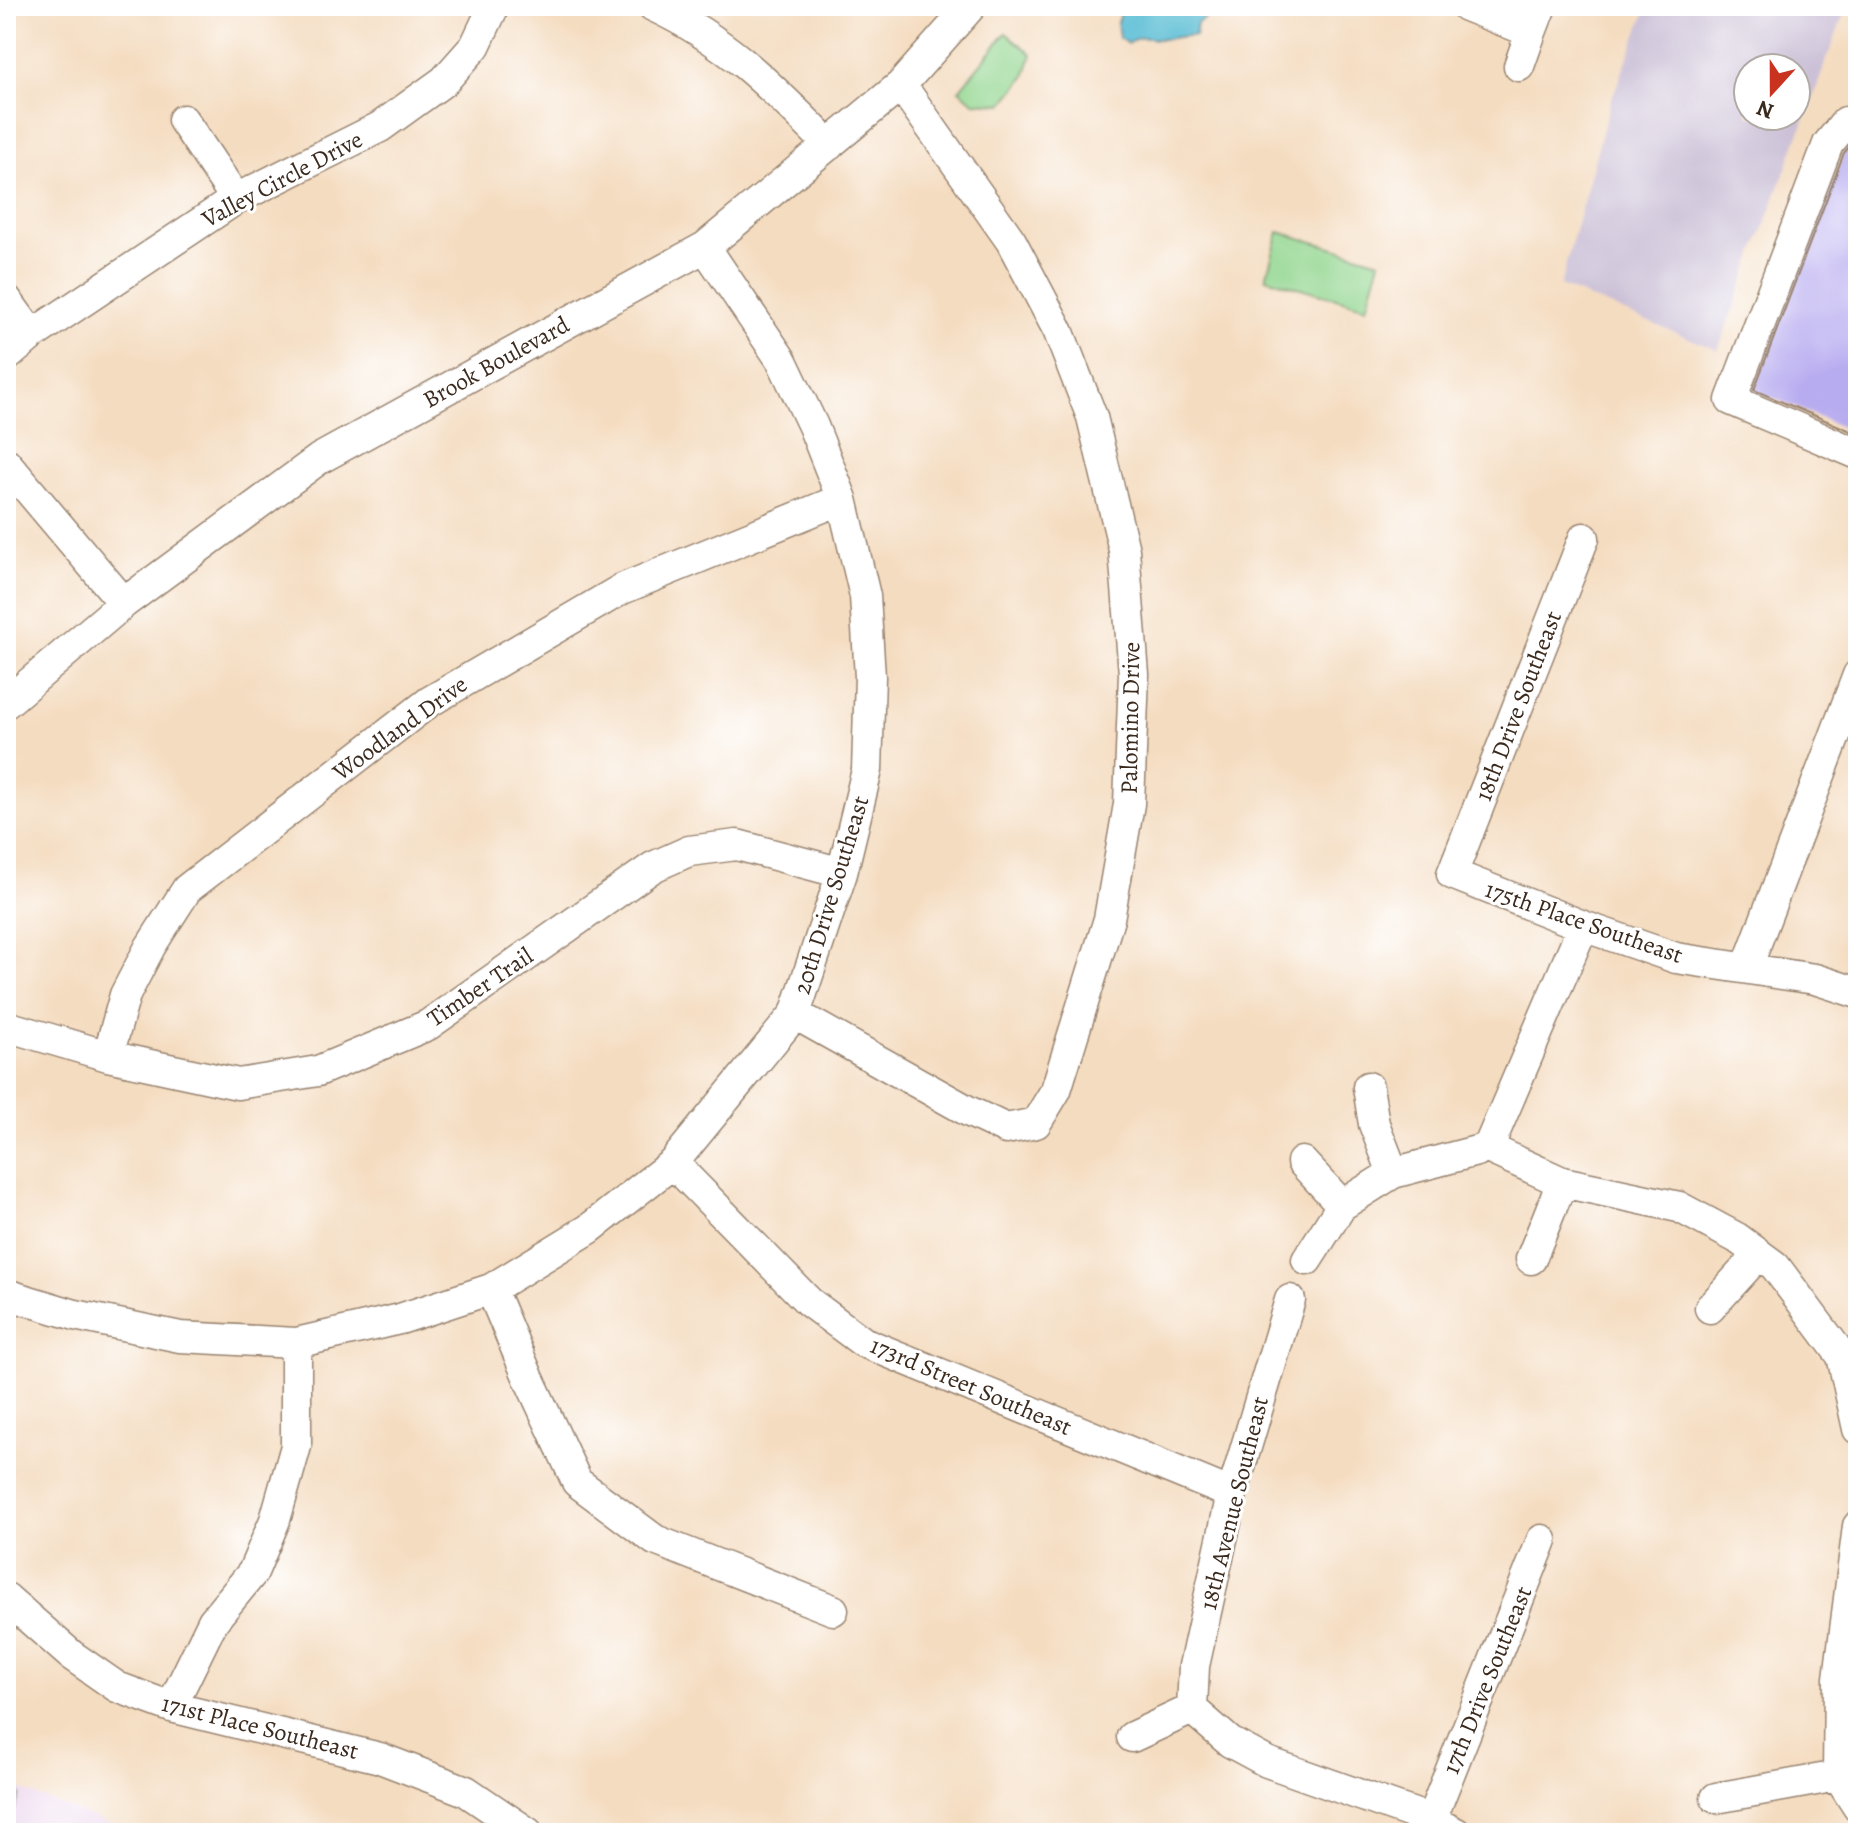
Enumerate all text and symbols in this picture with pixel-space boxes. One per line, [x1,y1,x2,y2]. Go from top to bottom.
north arrow [1732,52,1812,132]
text: N [1752,93,1778,127]
street label: Valley Circle Drive [195,123,368,235]
street label: Brook Boulevard [417,309,575,415]
street label: 18th Drive Southeast [1467,606,1569,806]
street label: Palomino Drive [1113,642,1147,794]
street label: Woodland Drive [325,668,474,788]
street label: 20th Drive Southeast [786,792,876,998]
street label: 175th Place Southeast [1481,873,1687,971]
street label: Timber Trail [421,940,539,1034]
street label: 173rd Street Southeast [865,1329,1077,1443]
street label: 18th Avenue Southeast [1192,1393,1276,1613]
street label: 17th Drive Southeast [1435,1581,1539,1779]
street label: 171st Place Southeast [158,1687,362,1767]

